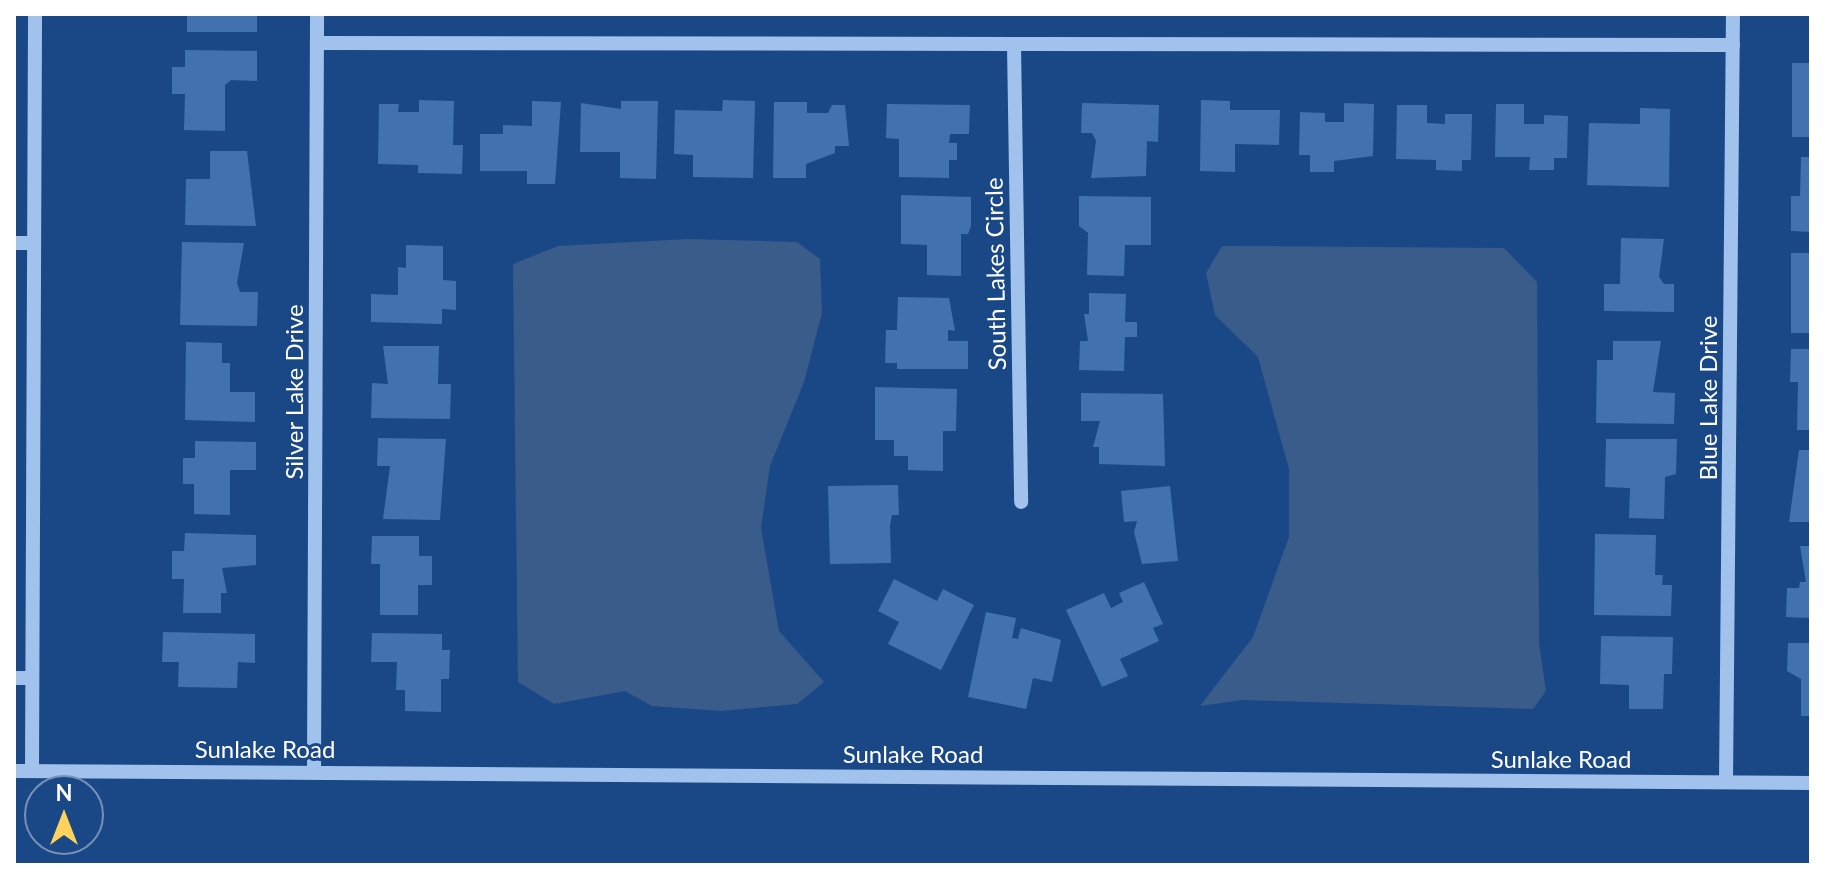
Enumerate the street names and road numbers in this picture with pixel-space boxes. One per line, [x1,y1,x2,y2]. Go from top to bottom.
street label: South Lakes Circle [979,177,1011,371]
street label: Silver Lake Drive [280,304,308,480]
street label: Blue Lake Drive [1694,316,1722,480]
street label: Sunlake Road [195,735,335,763]
street label: Sunlake Road [843,740,983,768]
street label: Sunlake Road [1491,745,1631,773]

